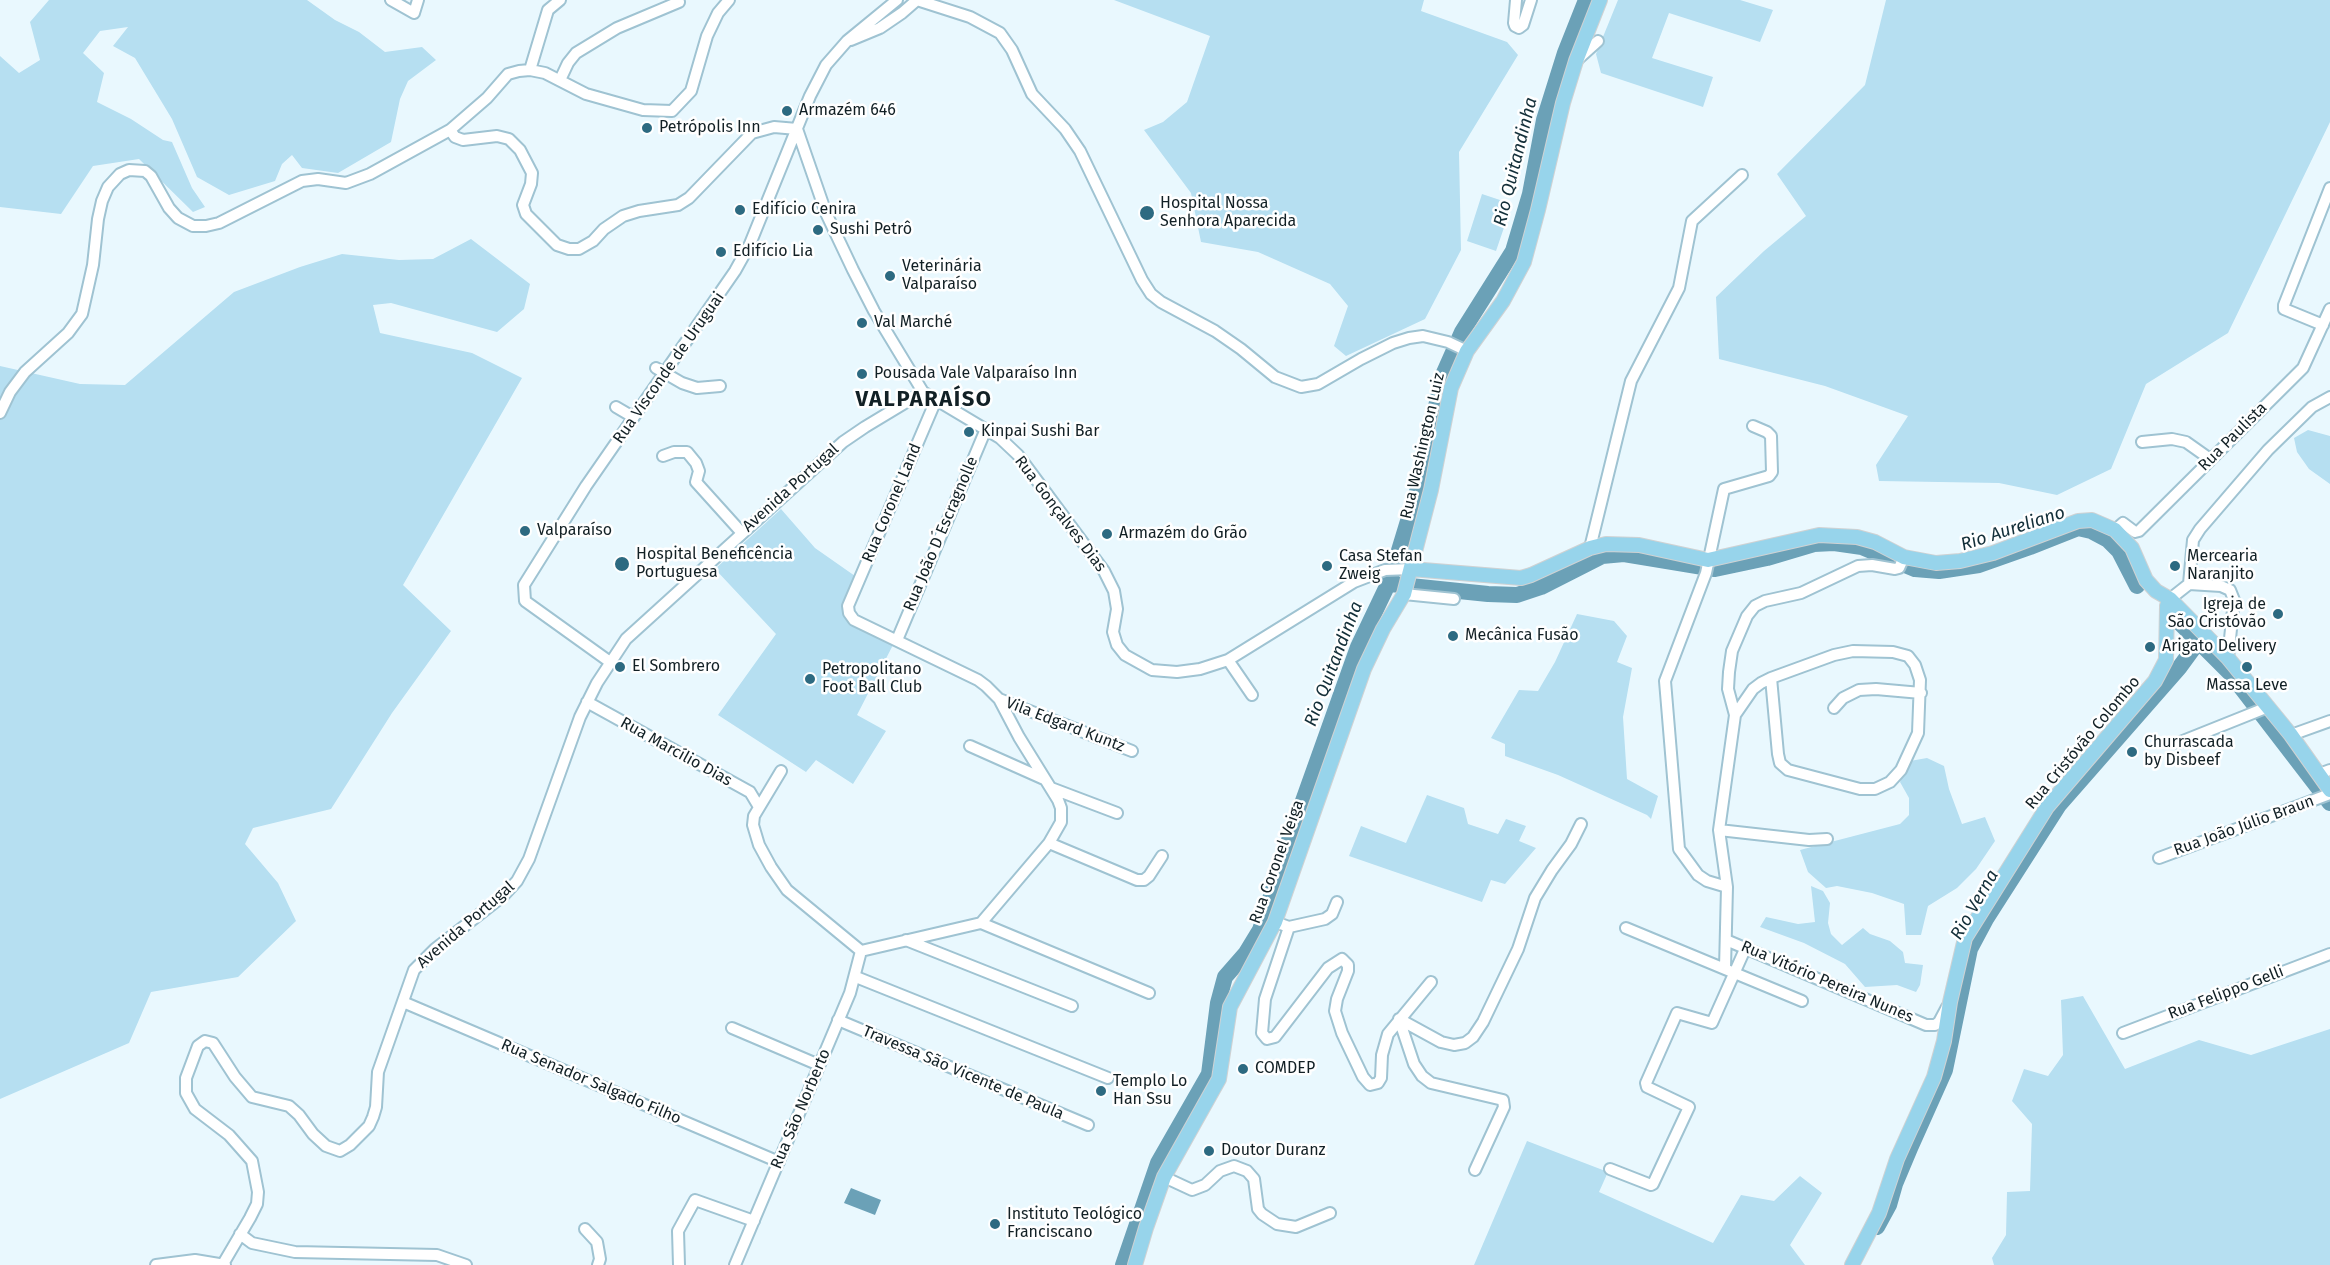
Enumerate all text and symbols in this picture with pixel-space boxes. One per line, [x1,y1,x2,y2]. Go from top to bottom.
water label: Rio Quitandinha [1490,95,1542,229]
place label: Armazém 646 [799,101,896,121]
marker: Armazém 646 [780,104,794,118]
place label: Petrópolis Inn [659,118,761,138]
marker: Petrópolis Inn [640,121,654,135]
place label: Hospital Nossa Senhora Aparecida [1160,194,1296,232]
place label: Edifício Cenira [752,200,856,220]
marker: Edifício Cenira [733,203,747,217]
marker: Hospital Nossa Senhora Aparecida [1138,204,1156,222]
place label: Sushi Petrô [830,220,912,240]
marker: Sushi Petrô [811,223,825,237]
place label: Edifício Lia [733,242,813,262]
marker: Edifício Lia [714,245,728,259]
place label: Veterinária Valparaíso [902,257,982,295]
marker: Veterinária Valparaíso [883,269,897,283]
street label: Rua Visconde de Uruguai [609,288,729,448]
place label: Val Marché [874,313,952,333]
marker: Val Marché [855,316,869,330]
place label: Pousada Vale Valparaíso Inn [874,364,1077,384]
marker: Pousada Vale Valparaíso Inn [855,367,869,381]
street label: Rua Washington Luiz [1397,371,1449,521]
district label: VALPARAÍSO [855,387,993,413]
street label: Rua Paulista [2195,399,2271,475]
place label: Kinpai Sushi Bar [981,422,1099,442]
marker: Kinpai Sushi Bar [962,425,976,439]
street label: Avenida Portugal [739,440,843,536]
street label: Rua Coronel Land [858,441,926,565]
street label: Rua Gonçalves Dias [1010,452,1110,576]
street label: Rua João D´Escragnolle [900,454,982,614]
water label: Rio Aureliano [1958,502,2068,556]
place label: Valparaíso [537,521,612,541]
marker: Valparaíso [518,524,532,538]
place label: Armazém do Grão [1119,524,1247,544]
marker: Armazém do Grão [1100,527,1114,541]
place label: Hospital Beneficência Portuguesa [636,545,793,583]
place label: Casa Stefan Zweig [1339,547,1423,585]
place label: Mercearia Naranjito [2187,547,2258,585]
marker: Hospital Beneficência Portuguesa [613,555,631,573]
marker: Casa Stefan Zweig [1320,559,1334,573]
marker: Mercearia Naranjito [2168,559,2182,573]
place label: Igreja de São Cristóvão [2168,595,2266,633]
water label: Rio Quitandinha [1300,599,1368,729]
marker: Igreja de São Cristóvão [2271,607,2285,621]
place label: Mecânica Fusão [1465,626,1579,646]
marker: Mecânica Fusão [1446,629,1460,643]
place label: Arigato Delivery [2162,637,2276,657]
marker: Arigato Delivery [2143,640,2157,654]
place label: El Sombrero [632,657,720,677]
marker: El Sombrero [613,660,627,674]
place label: Petropolitano Foot Ball Club [822,660,922,698]
marker: Massa Leve [2240,660,2254,674]
marker: Petropolitano Foot Ball Club [803,672,817,686]
street label: Rua Cristóvão Colombo [2022,672,2144,814]
place label: Massa Leve [2206,676,2288,696]
street label: Vila Edgard Kuntz [1003,694,1127,756]
street label: Rua Marcílio Dias [617,713,735,791]
place label: Churrascada by Disbeef [2144,733,2234,771]
marker: Churrascada by Disbeef [2125,745,2139,759]
street label: Rua João Júlio Braun [2171,792,2317,860]
street label: Rua Coronel Veiga [1246,797,1308,927]
water label: Rio Verna [1946,866,2004,944]
street label: Avenida Portugal [413,877,519,973]
street label: Rua Vitório Pereira Nunes [1738,937,1916,1027]
street label: Rua Felippo Gelli [2165,962,2287,1024]
street label: Travessa São Vicente de Paula [860,1022,1066,1124]
street label: Rua Senador Salgado Filho [498,1035,684,1129]
street label: Rua São Norberto [767,1046,835,1172]
place label: COMDEP [1255,1059,1315,1079]
marker: COMDEP [1236,1062,1250,1076]
place label: Templo Lo Han Ssu [1113,1072,1187,1110]
marker: Templo Lo Han Ssu [1094,1084,1108,1098]
place label: Doutor Duranz [1221,1141,1326,1161]
marker: Doutor Duranz [1202,1144,1216,1158]
place label: Instituto Teológico Franciscano [1007,1205,1142,1243]
marker: Instituto Teológico Franciscano [988,1217,1002,1231]

